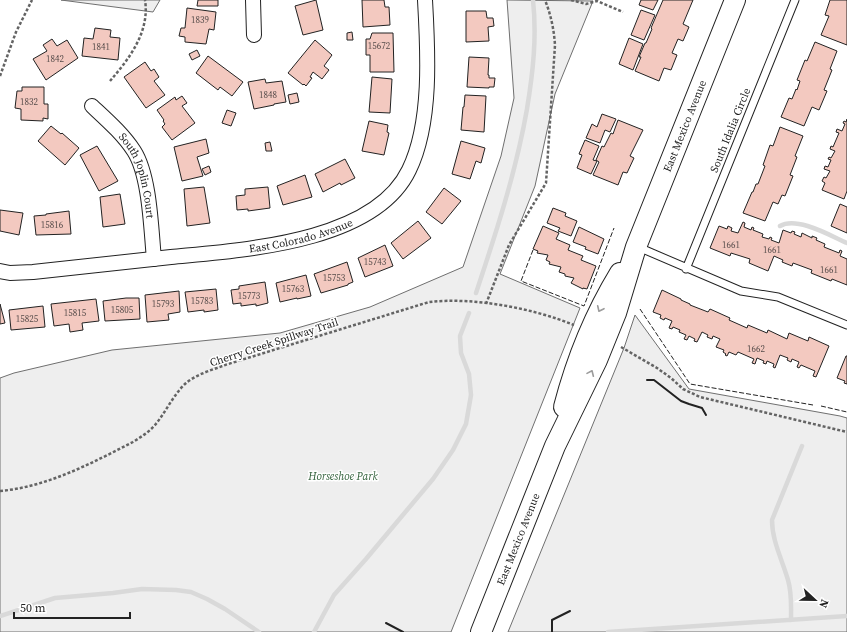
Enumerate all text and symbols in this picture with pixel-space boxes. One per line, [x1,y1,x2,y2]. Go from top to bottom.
house number: 1839 [191,14,209,26]
house number: 15672 [368,40,391,52]
house number: 1841 [92,41,110,53]
house number: 1842 [46,53,64,65]
street label: East Mexico Avenue [660,78,710,174]
street label: South Idalia Circle [707,85,754,175]
house number: 1848 [259,89,277,101]
house number: 1832 [20,96,38,108]
street label: South Joplin Court [115,130,158,219]
street label: East Colorado Avenue [248,215,356,257]
house number: 15816 [41,219,64,231]
house number: 1661 [722,239,740,251]
house number: 1661 [763,244,781,256]
house number: 15743 [364,256,387,268]
house number: 1661 [820,264,838,276]
house number: 15753 [323,272,346,284]
house number: 15763 [282,283,305,295]
house number: 15773 [238,290,261,302]
house number: 15783 [191,295,214,307]
house number: 15793 [152,298,175,310]
house number: 15805 [111,304,134,316]
one-way arrow [597,305,605,313]
house number: 15815 [64,307,87,319]
house number: 15825 [16,313,39,325]
street label: Cherry Creek Spillway Trail [208,315,340,370]
house number: 1662 [747,343,765,355]
one-way arrow [586,370,594,378]
park label: Horseshoe Park [307,469,378,484]
street label: East Mexico Avenue [493,491,544,587]
north arrow [795,580,835,620]
scale bar [14,594,130,620]
text: N [815,597,832,610]
text: 50 m [20,600,46,616]

